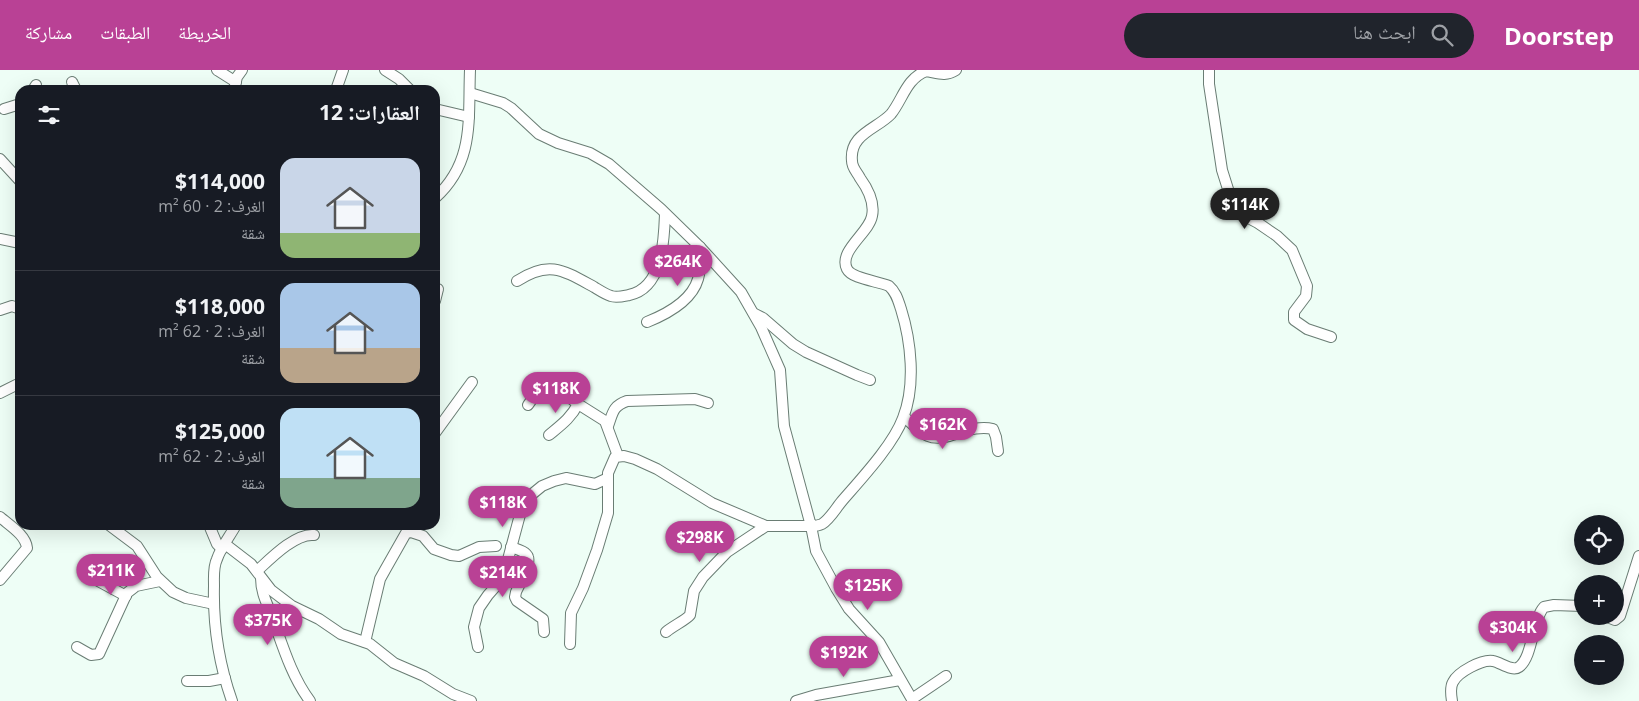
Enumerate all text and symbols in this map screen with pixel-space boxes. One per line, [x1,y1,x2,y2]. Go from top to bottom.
search box [1124,13,1474,58]
text: ابحث هنا [1353,19,1416,45]
text: Doorstep [1504,19,1614,52]
text: مشاركة [25,20,72,44]
text: الطبقات [100,20,150,44]
text: الخريطة [178,20,231,44]
icon: search [1428,21,1456,49]
text: العقارات: 12 [319,98,420,126]
icon: filters [35,101,63,129]
text: $114,000 [175,167,265,195]
icon: home [320,178,380,238]
pin: $114K [1210,188,1280,230]
text: $114K [1221,193,1269,215]
text: الغرف: 2 · 60 m² [158,195,265,217]
text: شقة [241,222,265,244]
pin: $264K [643,244,713,287]
text: $264K [654,250,702,272]
text: $118,000 [175,292,265,320]
icon: home [320,303,380,363]
text: الغرف: 2 · 62 m² [158,320,265,342]
text: شقة [241,347,265,369]
pin: $118K [521,372,591,414]
text: $118K [532,377,580,399]
pin: $162K [908,408,978,450]
text: $162K [919,413,967,435]
text: $125,000 [175,417,265,445]
icon: home [320,428,380,488]
text: الغرف: 2 · 62 m² [158,445,265,467]
text: شقة [241,472,265,494]
pin: $118K [468,486,538,528]
text: $118K [479,491,527,513]
map controls [1574,515,1624,685]
button: locate [1574,515,1624,565]
pin: $298K [665,520,735,563]
text: $298K [676,526,724,548]
pin: $211K [76,554,146,596]
pin: $214K [468,556,538,598]
text: $211K [87,559,135,581]
text: $214K [479,561,527,583]
pin: $125K [833,568,903,611]
text: $125K [844,574,892,596]
button: + [1574,575,1624,625]
pin: $375K [233,604,303,646]
text: $375K [244,609,292,631]
pin: $304K [1478,610,1548,653]
text: $304K [1489,616,1537,638]
button: − [1574,635,1624,685]
pin: $192K [809,636,879,678]
text: $192K [820,641,868,663]

